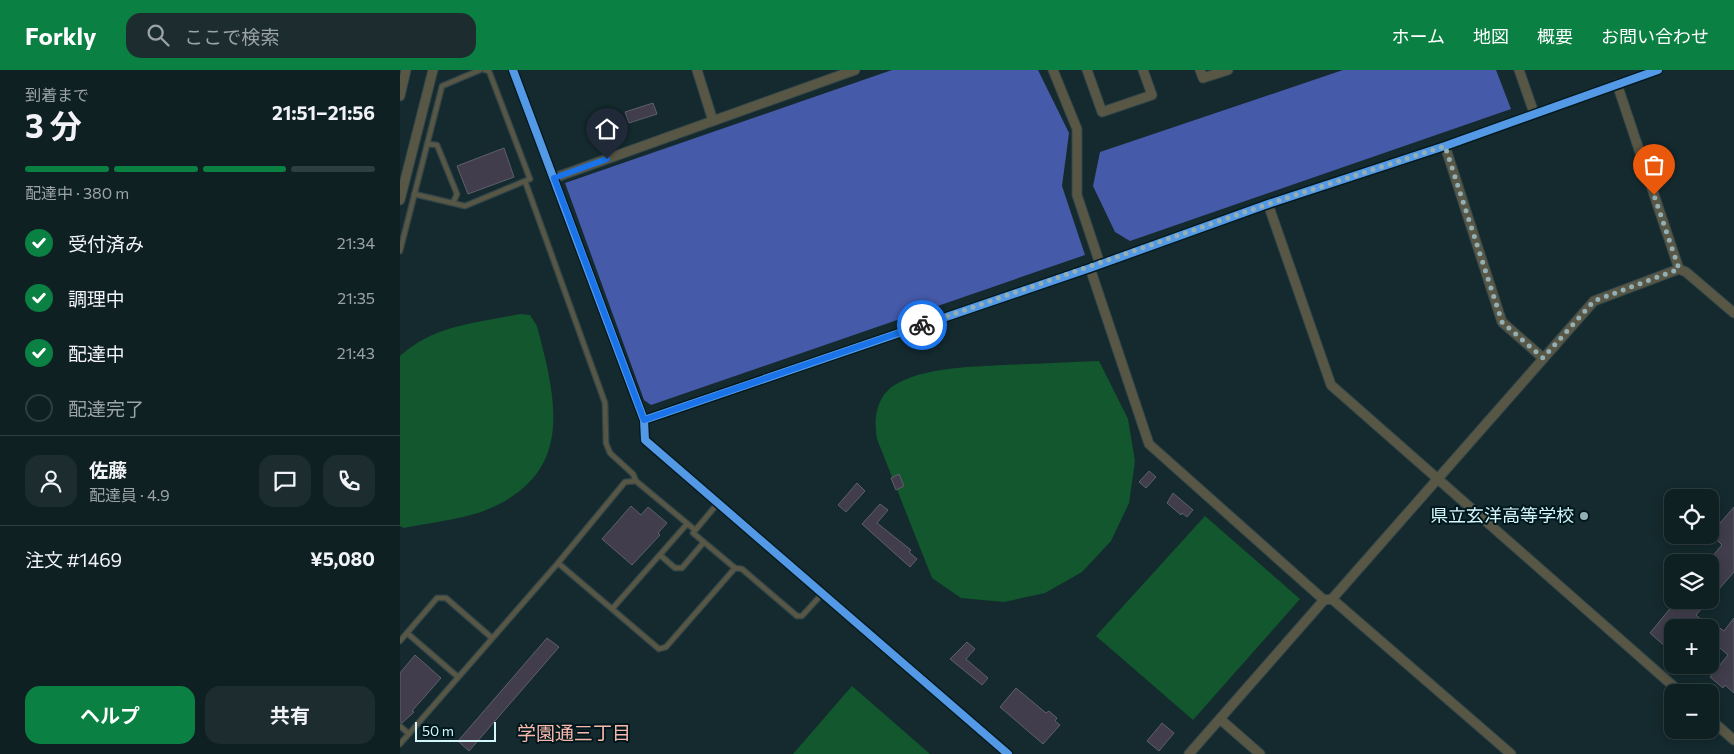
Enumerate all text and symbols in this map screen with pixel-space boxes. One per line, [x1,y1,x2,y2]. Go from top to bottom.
search box [126,13,476,58]
text: Forkly [25,21,96,50]
icon: search [144,21,172,49]
text: ここで検索 [184,25,279,48]
text: ホーム [1392,25,1445,47]
text: 地図 [1473,25,1509,47]
text: 概要 [1537,25,1573,47]
text: お問い合わせ [1601,25,1709,47]
text: 到着まで [25,85,89,104]
text: 21:51–21:56 [272,101,375,124]
text: 3 分 [25,105,82,145]
pin [586,108,628,159]
icon: home [593,115,621,143]
pin [1633,144,1675,195]
icon: bag [1640,151,1668,179]
text: 配達中 · 380 m [25,183,129,202]
icon: check [25,229,53,257]
text: 受付済み [68,232,144,255]
text: 21:34 [337,233,375,252]
icon: check [25,284,53,312]
text: 調理中 [68,287,125,310]
text: 21:35 [337,288,375,307]
courier [897,300,947,350]
icon: bike [908,311,936,339]
icon: check [25,339,53,367]
text: 配達中 [68,342,125,365]
text: 21:43 [337,343,375,362]
text: 配達完了 [68,397,144,420]
button: person [25,455,77,507]
button: chat [259,455,311,507]
button: phone [323,455,375,507]
text: 佐藤 [89,458,127,481]
text: 配達員 · 4.9 [89,485,170,504]
map controls [1664,489,1719,739]
button: locate [1664,489,1719,544]
place label: 県立玄洋高等学校 [1430,504,1574,526]
marker: 県立玄洋高等学校 [1578,510,1590,522]
text: ¥5,080 [310,547,375,570]
text: 注文 #1469 [25,548,122,571]
button: layers [1664,554,1719,609]
button: + [1664,619,1719,674]
button: − [1664,684,1719,739]
button: ヘルプ [25,686,195,744]
button: 共有 [205,686,375,744]
scale bar [415,719,496,742]
district label: 学園通三丁目 [517,721,631,744]
text: 50 m [422,722,454,739]

